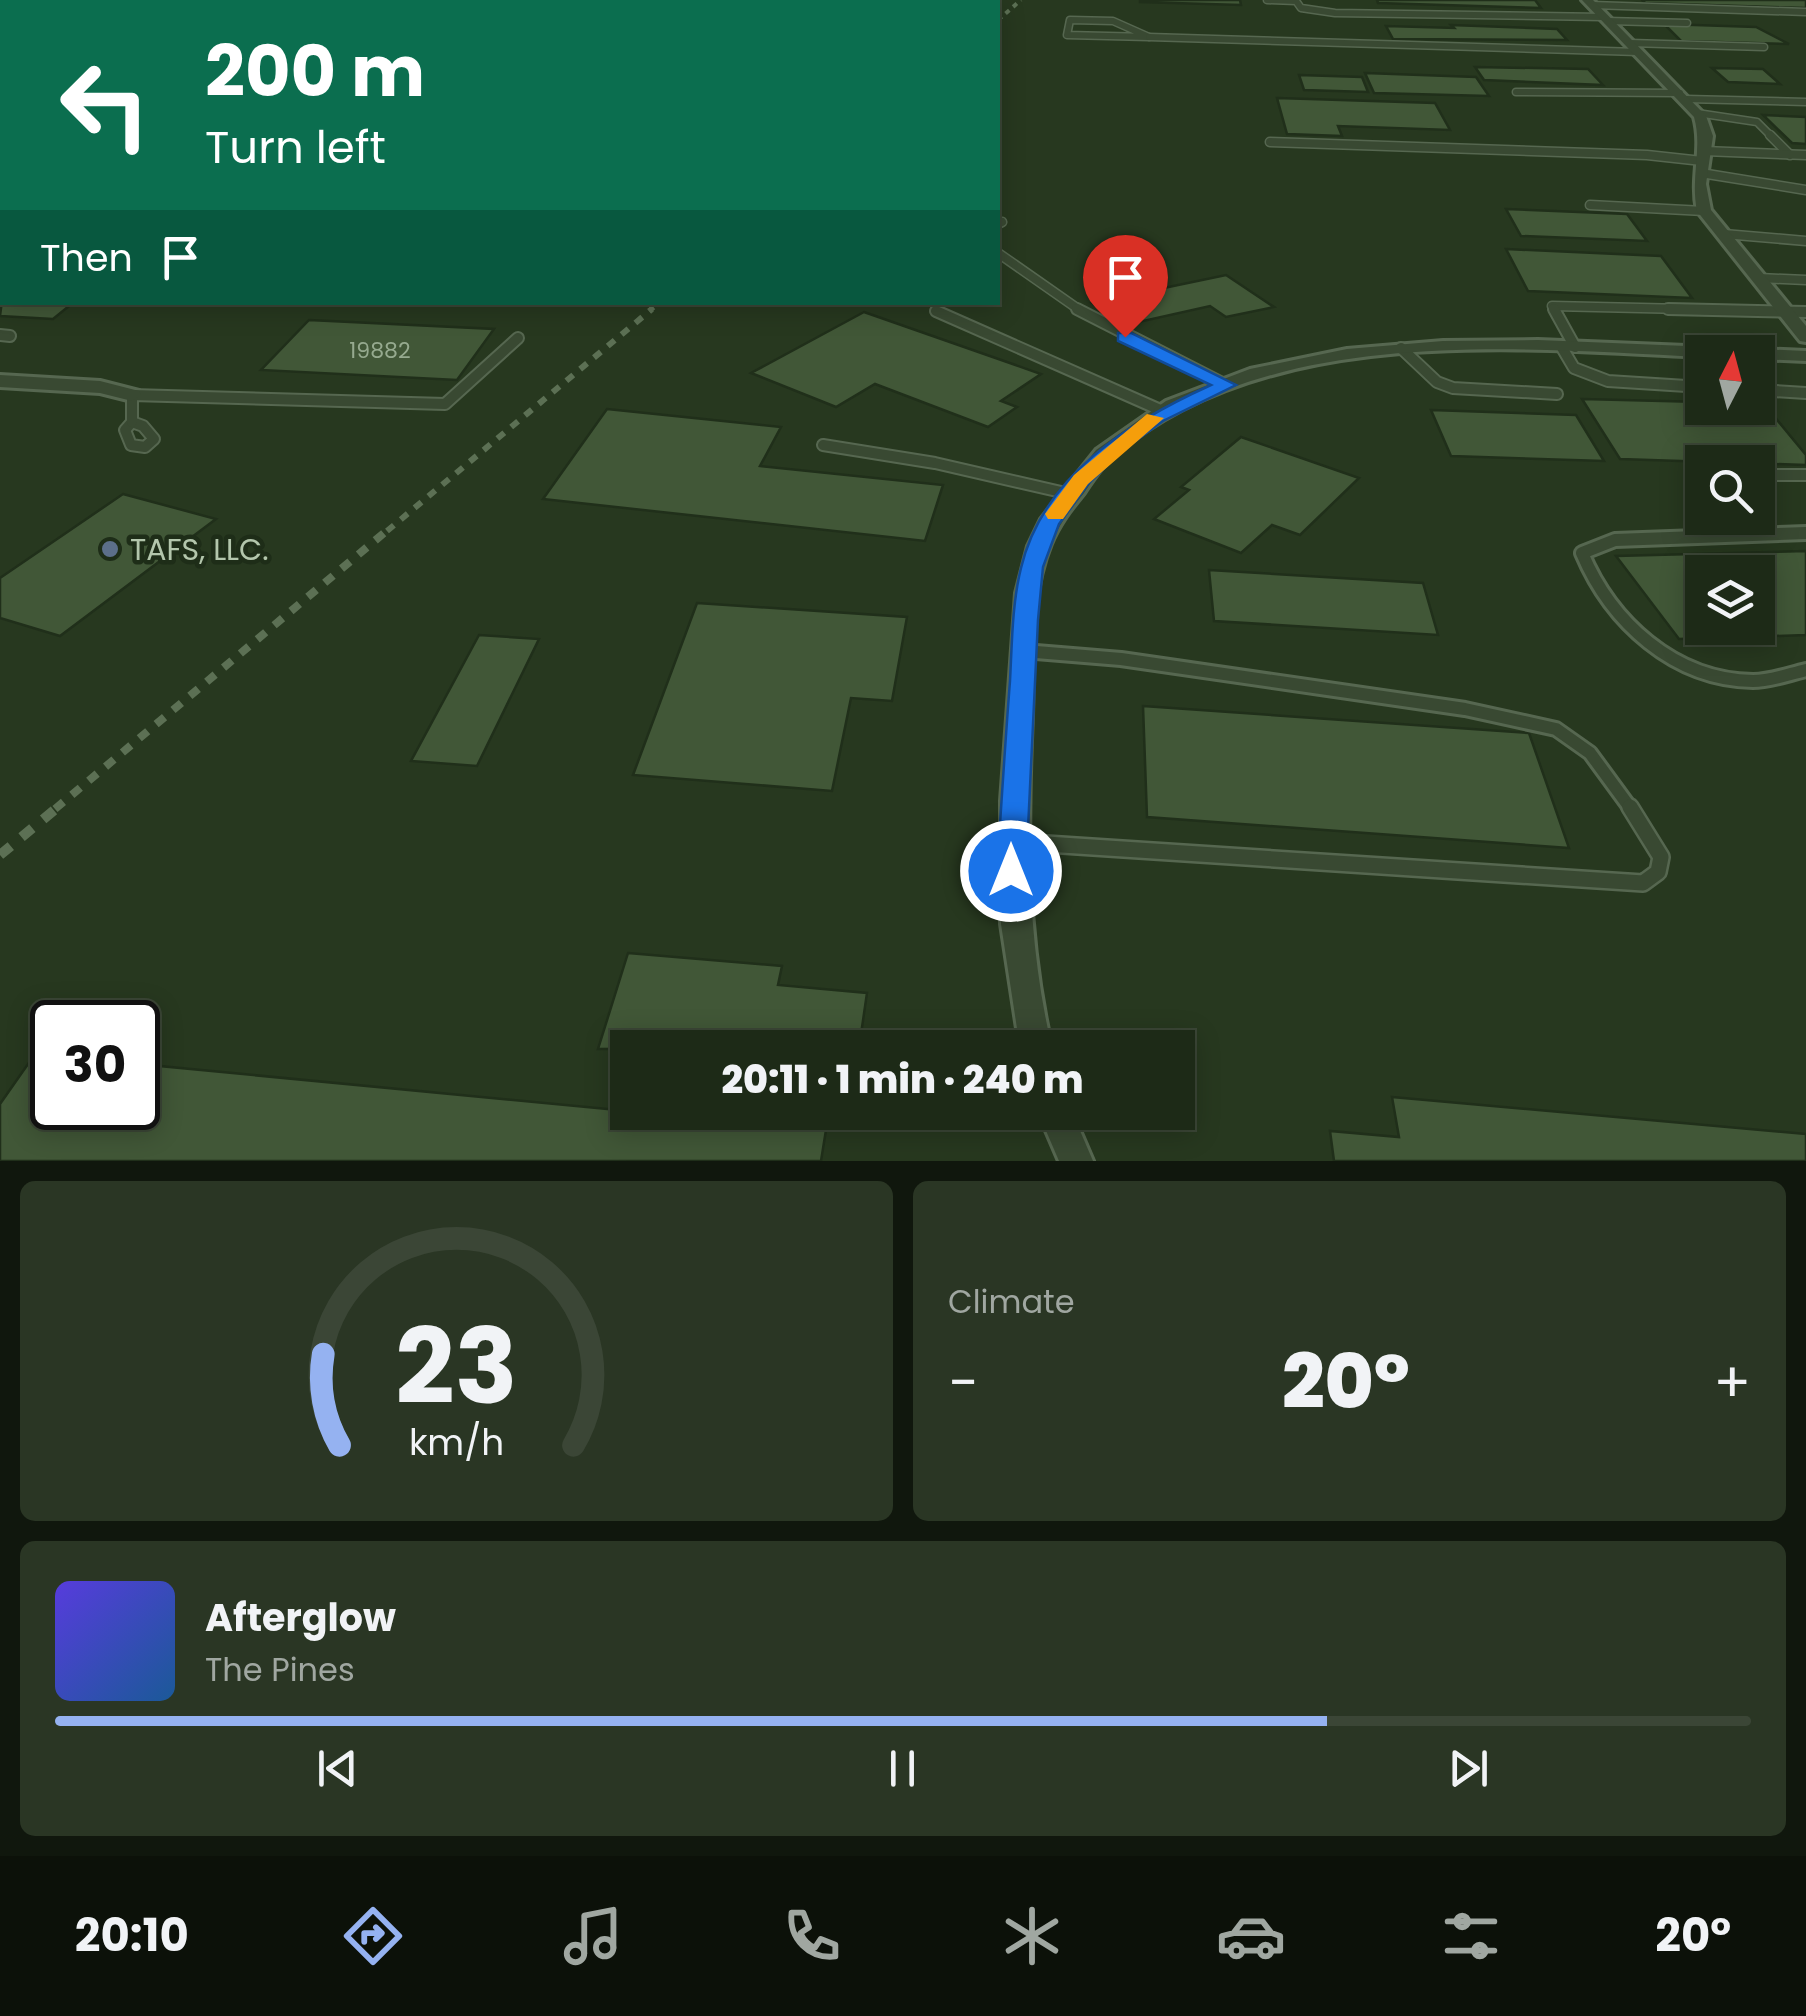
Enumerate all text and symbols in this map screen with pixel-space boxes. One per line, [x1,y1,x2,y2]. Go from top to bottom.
text: 200 m [205,22,425,121]
icon: left [40,40,170,170]
text: Turn left [205,116,386,179]
icon: arrive [153,230,208,285]
text: Then [40,231,133,284]
pin [1083,235,1168,338]
icon: arrive [1098,250,1153,305]
house number: 19882 [349,335,411,366]
north arrow [1685,335,1775,425]
map controls [1685,335,1775,645]
button: search [1685,445,1775,535]
place label: TAFS, LLC. [130,528,269,571]
marker: TAFS, LLC. [99,538,121,560]
button: layers [1685,555,1775,645]
position arrow [959,819,1063,923]
speed limit sign: 30 [30,1000,160,1130]
text: 20:11 · 1 min · 240 m [721,1053,1084,1106]
text: Climate [948,1279,1075,1324]
text: 23 [395,1294,518,1439]
text: 20° [1282,1329,1410,1434]
text: − [948,1344,978,1421]
text: + [1713,1344,1751,1421]
text: km/h [409,1417,504,1468]
text: Afterglow [205,1591,396,1644]
text: The Pines [205,1647,355,1692]
icon: previous [310,1741,365,1796]
icon: pause [875,1741,930,1796]
icon: next [1441,1741,1496,1796]
icon: directions [338,1901,408,1971]
icon: music [558,1901,628,1971]
icon: phone [777,1901,847,1971]
icon: climate [997,1901,1067,1971]
icon: car [1216,1901,1286,1971]
icon: filters [1436,1901,1506,1971]
text: 20:10 [75,1904,189,1967]
text: 20° [1655,1904,1731,1967]

